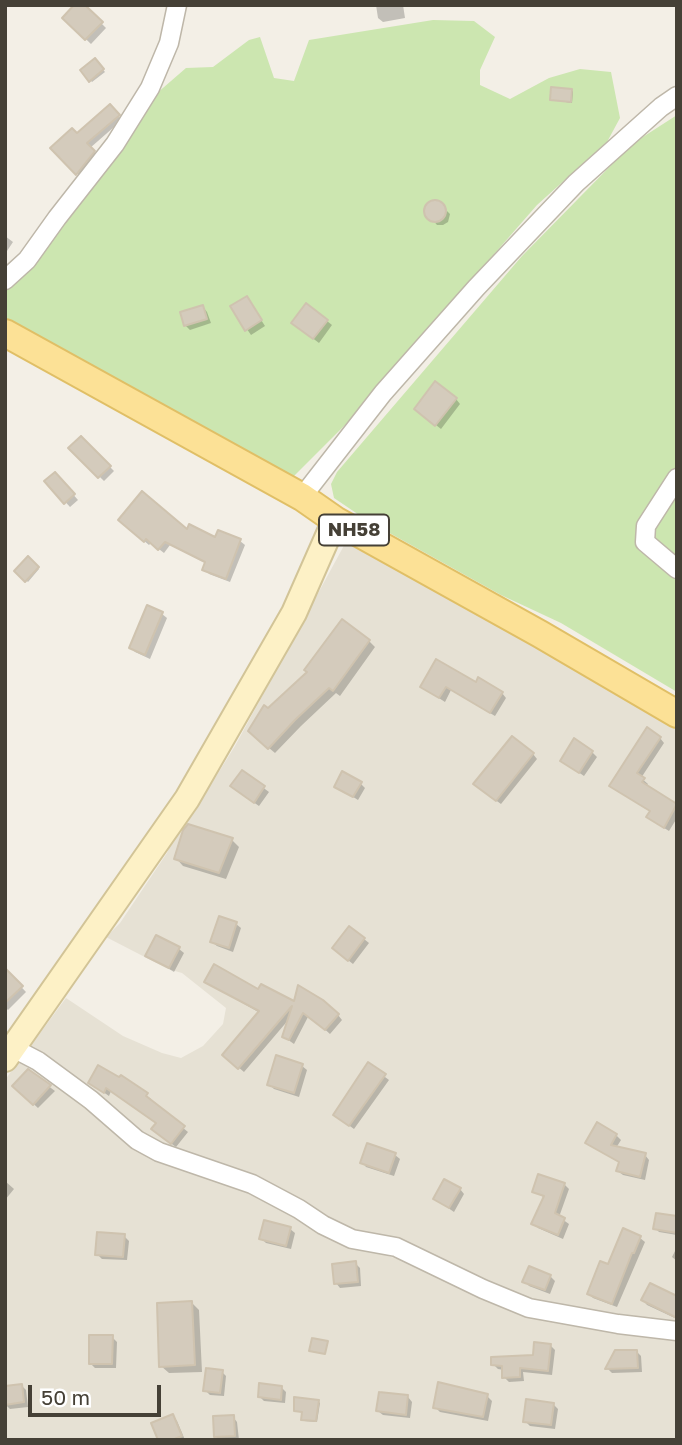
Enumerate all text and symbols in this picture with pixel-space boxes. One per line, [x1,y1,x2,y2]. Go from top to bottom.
road number: NH58 [319,514,389,545]
scale bar [32,1372,164,1416]
text: 50 m [41,1384,90,1410]

